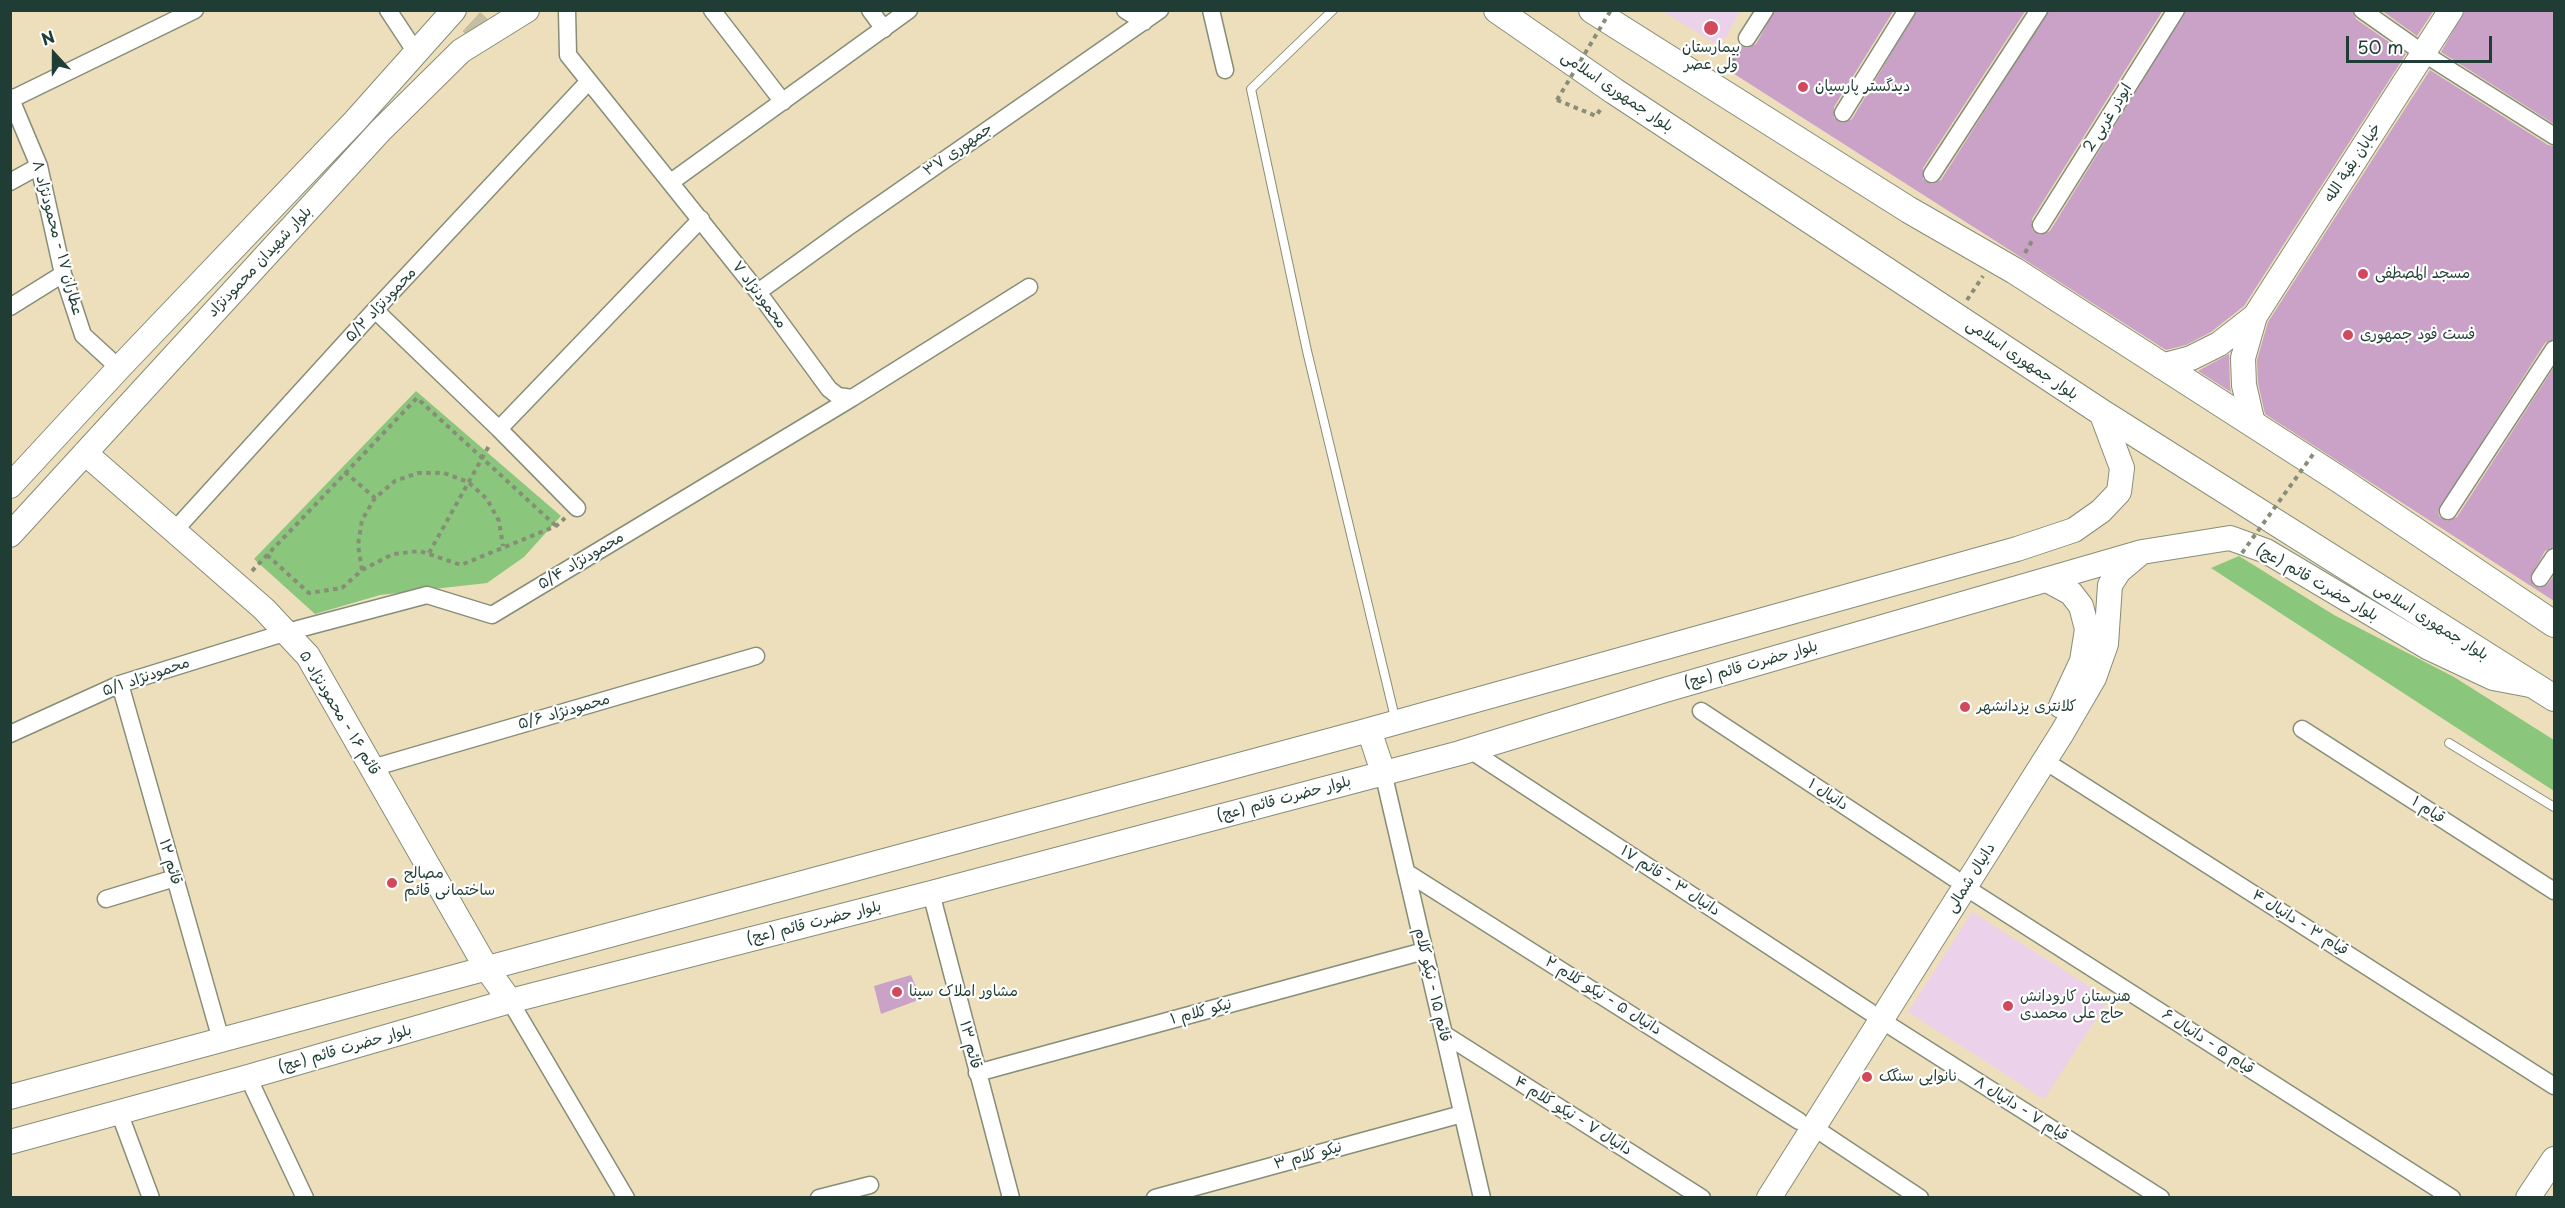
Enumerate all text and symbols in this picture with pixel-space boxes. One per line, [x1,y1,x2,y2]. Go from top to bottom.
marker: بیمارستان ولی عصر [1702,19,1720,37]
north arrow [24,24,84,84]
text: N [37,24,58,51]
scale bar [2349,24,2494,62]
text: 50 m [2357,33,2404,60]
place label: بیمارستان ولی عصر [1682,39,1740,74]
street label: بلوار جمهوری اسلامی [1558,48,1676,136]
place label: دیدگستر پارسیان [1815,78,1910,96]
marker: دیدگستر پارسیان [1796,80,1810,94]
street label: ابوذر غربی 2 [2080,80,2136,156]
street label: جمهوری ۳۷ [920,120,996,180]
street label: خیابان بقیة الله [2321,120,2385,206]
street label: عطاران ۱۷ - محمودنژاد ۸ [28,159,86,317]
street label: بلوار شهیدان محمودنژاد [204,203,316,321]
street label: محمودنژاد ۷ [728,258,790,332]
street label: محمودنژاد ۵/۲ [342,264,420,346]
place label: مسجد المصطفی [2375,265,2470,283]
marker: مسجد المصطفی [2356,267,2370,281]
street label: بلوار جمهوری اسلامی [1963,316,2081,404]
place label: فست فود جمهوری [2360,326,2475,344]
marker: فست فود جمهوری [2341,328,2355,342]
street label: محمودنژاد ۵/۴ [535,528,627,594]
street label: بلوار حضرت قائم (عج) [2253,541,2381,625]
street label: بلوار جمهوری اسلامی [2371,580,2491,664]
street label: بلوار حضرت قائم (عج) [1682,637,1820,693]
street label: قائم ۱۶ - محمودنژاد ۵ [295,647,383,779]
street label: محمودنژاد ۵/۱ [100,654,192,700]
street label: محمودنژاد ۵/۶ [516,690,612,734]
place label: کلانتری یزدانشهر [1977,698,2077,716]
marker: کلانتری یزدانشهر [1958,700,1972,714]
street label: بلوار حضرت قائم (عج) [1215,772,1353,826]
street label: دانیال ۱ [1804,775,1852,815]
street label: قیام ۱ [2408,793,2448,827]
street label: قائم ۱۲ [155,837,185,887]
street label: دانیال شمالی [1943,840,1999,916]
street label: دانیال ۳ - قائم ۱۷ [1617,842,1723,920]
place label: مصالح ساختمانی قائم [404,865,495,900]
marker: مصالح ساختمانی قائم [385,876,399,890]
street label: قیام ۳ - دانیال ۴ [2249,886,2351,960]
street label: بلوار حضرت قائم (عج) [745,898,883,948]
street label: قائم ۱۵ - نیکو کلام [1410,926,1454,1044]
street label: دانیال ۵ - نیکو کلام ۲ [1541,953,1665,1039]
place label: مشاور املاک سینا [909,983,1018,1001]
marker: مشاور املاک سینا [890,985,904,999]
place label: هنرستان کارودانش حاج علی محمدی [2020,988,2130,1023]
street label: نیکو کلام ۱ [1168,995,1234,1029]
marker: هنرستان کارودانش حاج علی محمدی [2001,999,2015,1013]
street label: قیام ۵ - دانیال ۶ [2159,1006,2257,1078]
street label: قائم ۱۳ [955,1019,985,1071]
street label: بلوار حضرت قائم (عج) [276,1021,414,1077]
place label: نانوایی سنگک [1879,1068,1958,1086]
marker: نانوایی سنگک [1860,1070,1874,1084]
street label: دانیال ۷ - نیکو کلام ۴ [1511,1073,1635,1159]
street label: قیام ۷ - دانیال ۸ [1971,1073,2071,1145]
street label: نیکو کلام ۳ [1272,1138,1344,1174]

